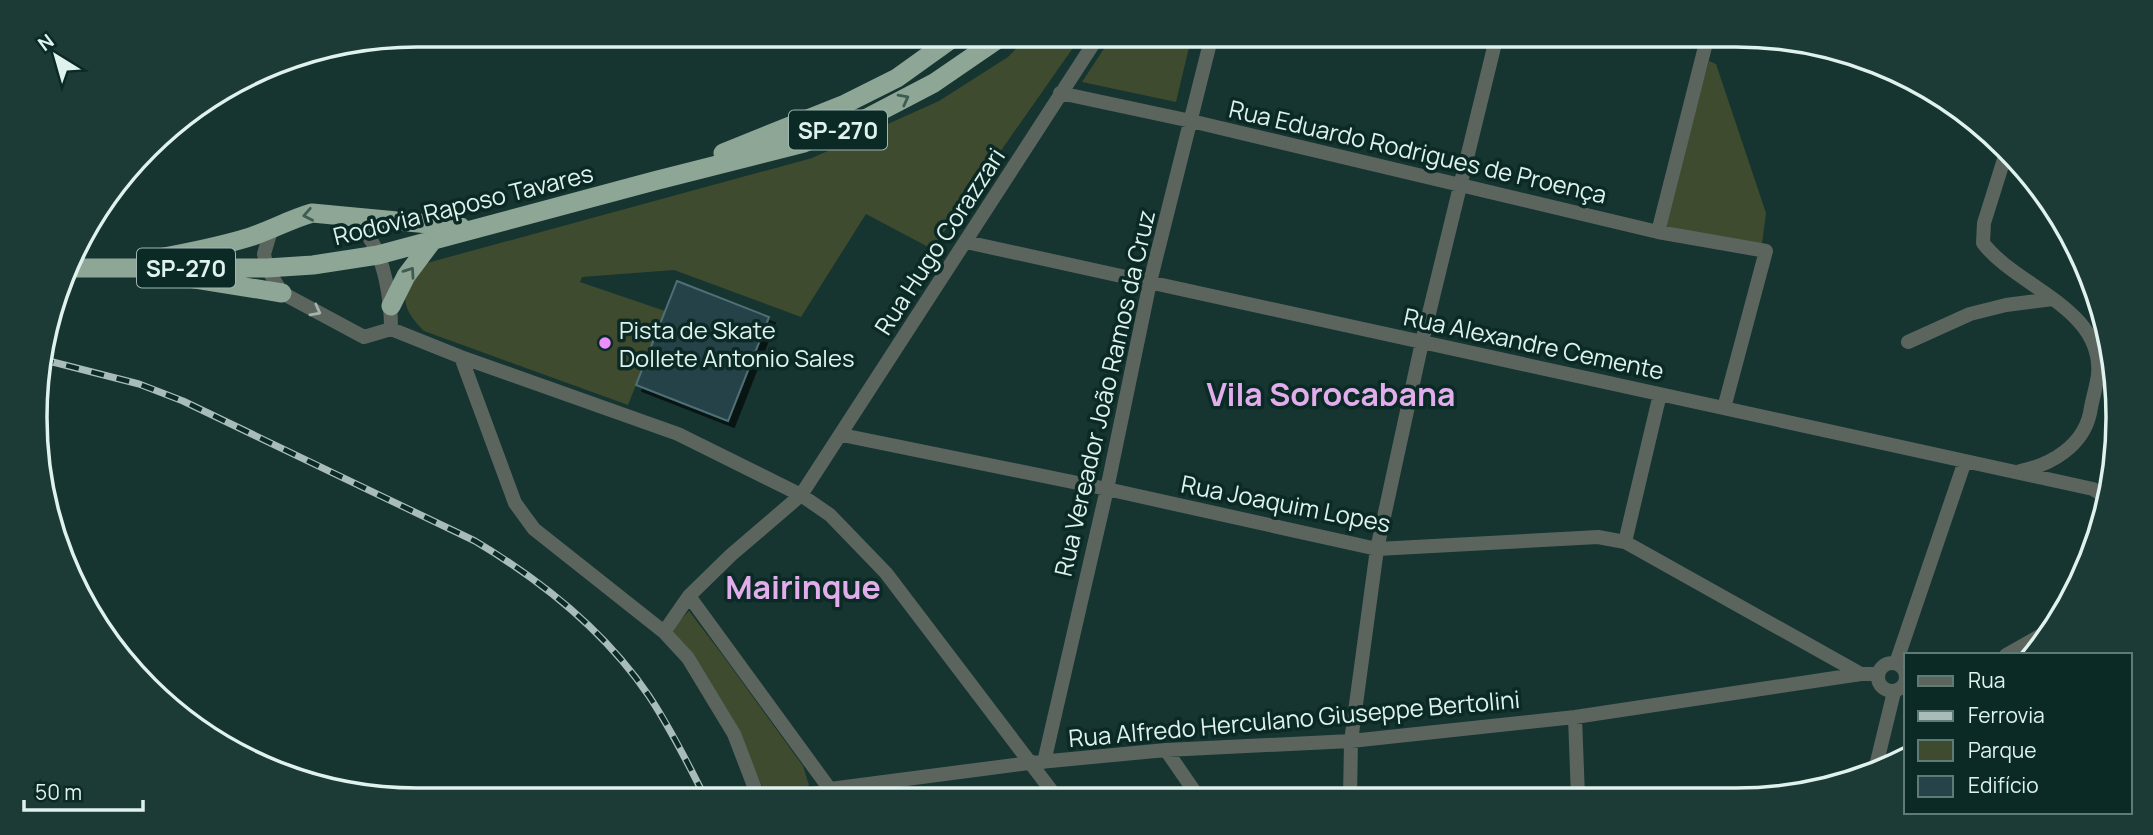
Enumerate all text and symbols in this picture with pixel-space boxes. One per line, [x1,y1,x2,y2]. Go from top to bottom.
north arrow [21,21,91,91]
text: N [32,28,59,57]
street label: Rua Eduardo Rodrigues de Proença [1226,91,1610,211]
one-way arrow [897,94,909,107]
road number: SP-270 [789,111,887,150]
street label: Rua Hugo Corazzari [866,141,1012,341]
street label: Rodovia Raposo Tavares [330,156,596,252]
one-way arrow [302,207,314,222]
street label: Rua Vereador João Ramos da Cruz [1046,207,1162,579]
road number: SP-270 [137,248,235,288]
one-way arrow [402,267,414,280]
street label: Rua Alexandre Cemente [1401,299,1667,387]
one-way arrow [309,303,322,317]
place label: Pista de Skate Dollete Antonio Sales [619,313,855,374]
marker: Pista de Skate Dollete Antonio Sales [597,335,613,351]
district label: Vila Sorocabana [1207,372,1455,416]
street label: Rua Joaquim Lopes [1178,467,1394,539]
district label: Mairinque [725,565,881,609]
legend [1904,653,2132,814]
text: Rua [1968,666,2005,694]
street label: Rua Alfredo Herculano Giuseppe Bertolini [1067,682,1521,754]
text: Ferrovia [1968,701,2045,729]
text: Parque [1968,736,2037,764]
scale bar [24,768,144,812]
text: Edifício [1968,771,2039,799]
text: 50 m [35,778,82,806]

